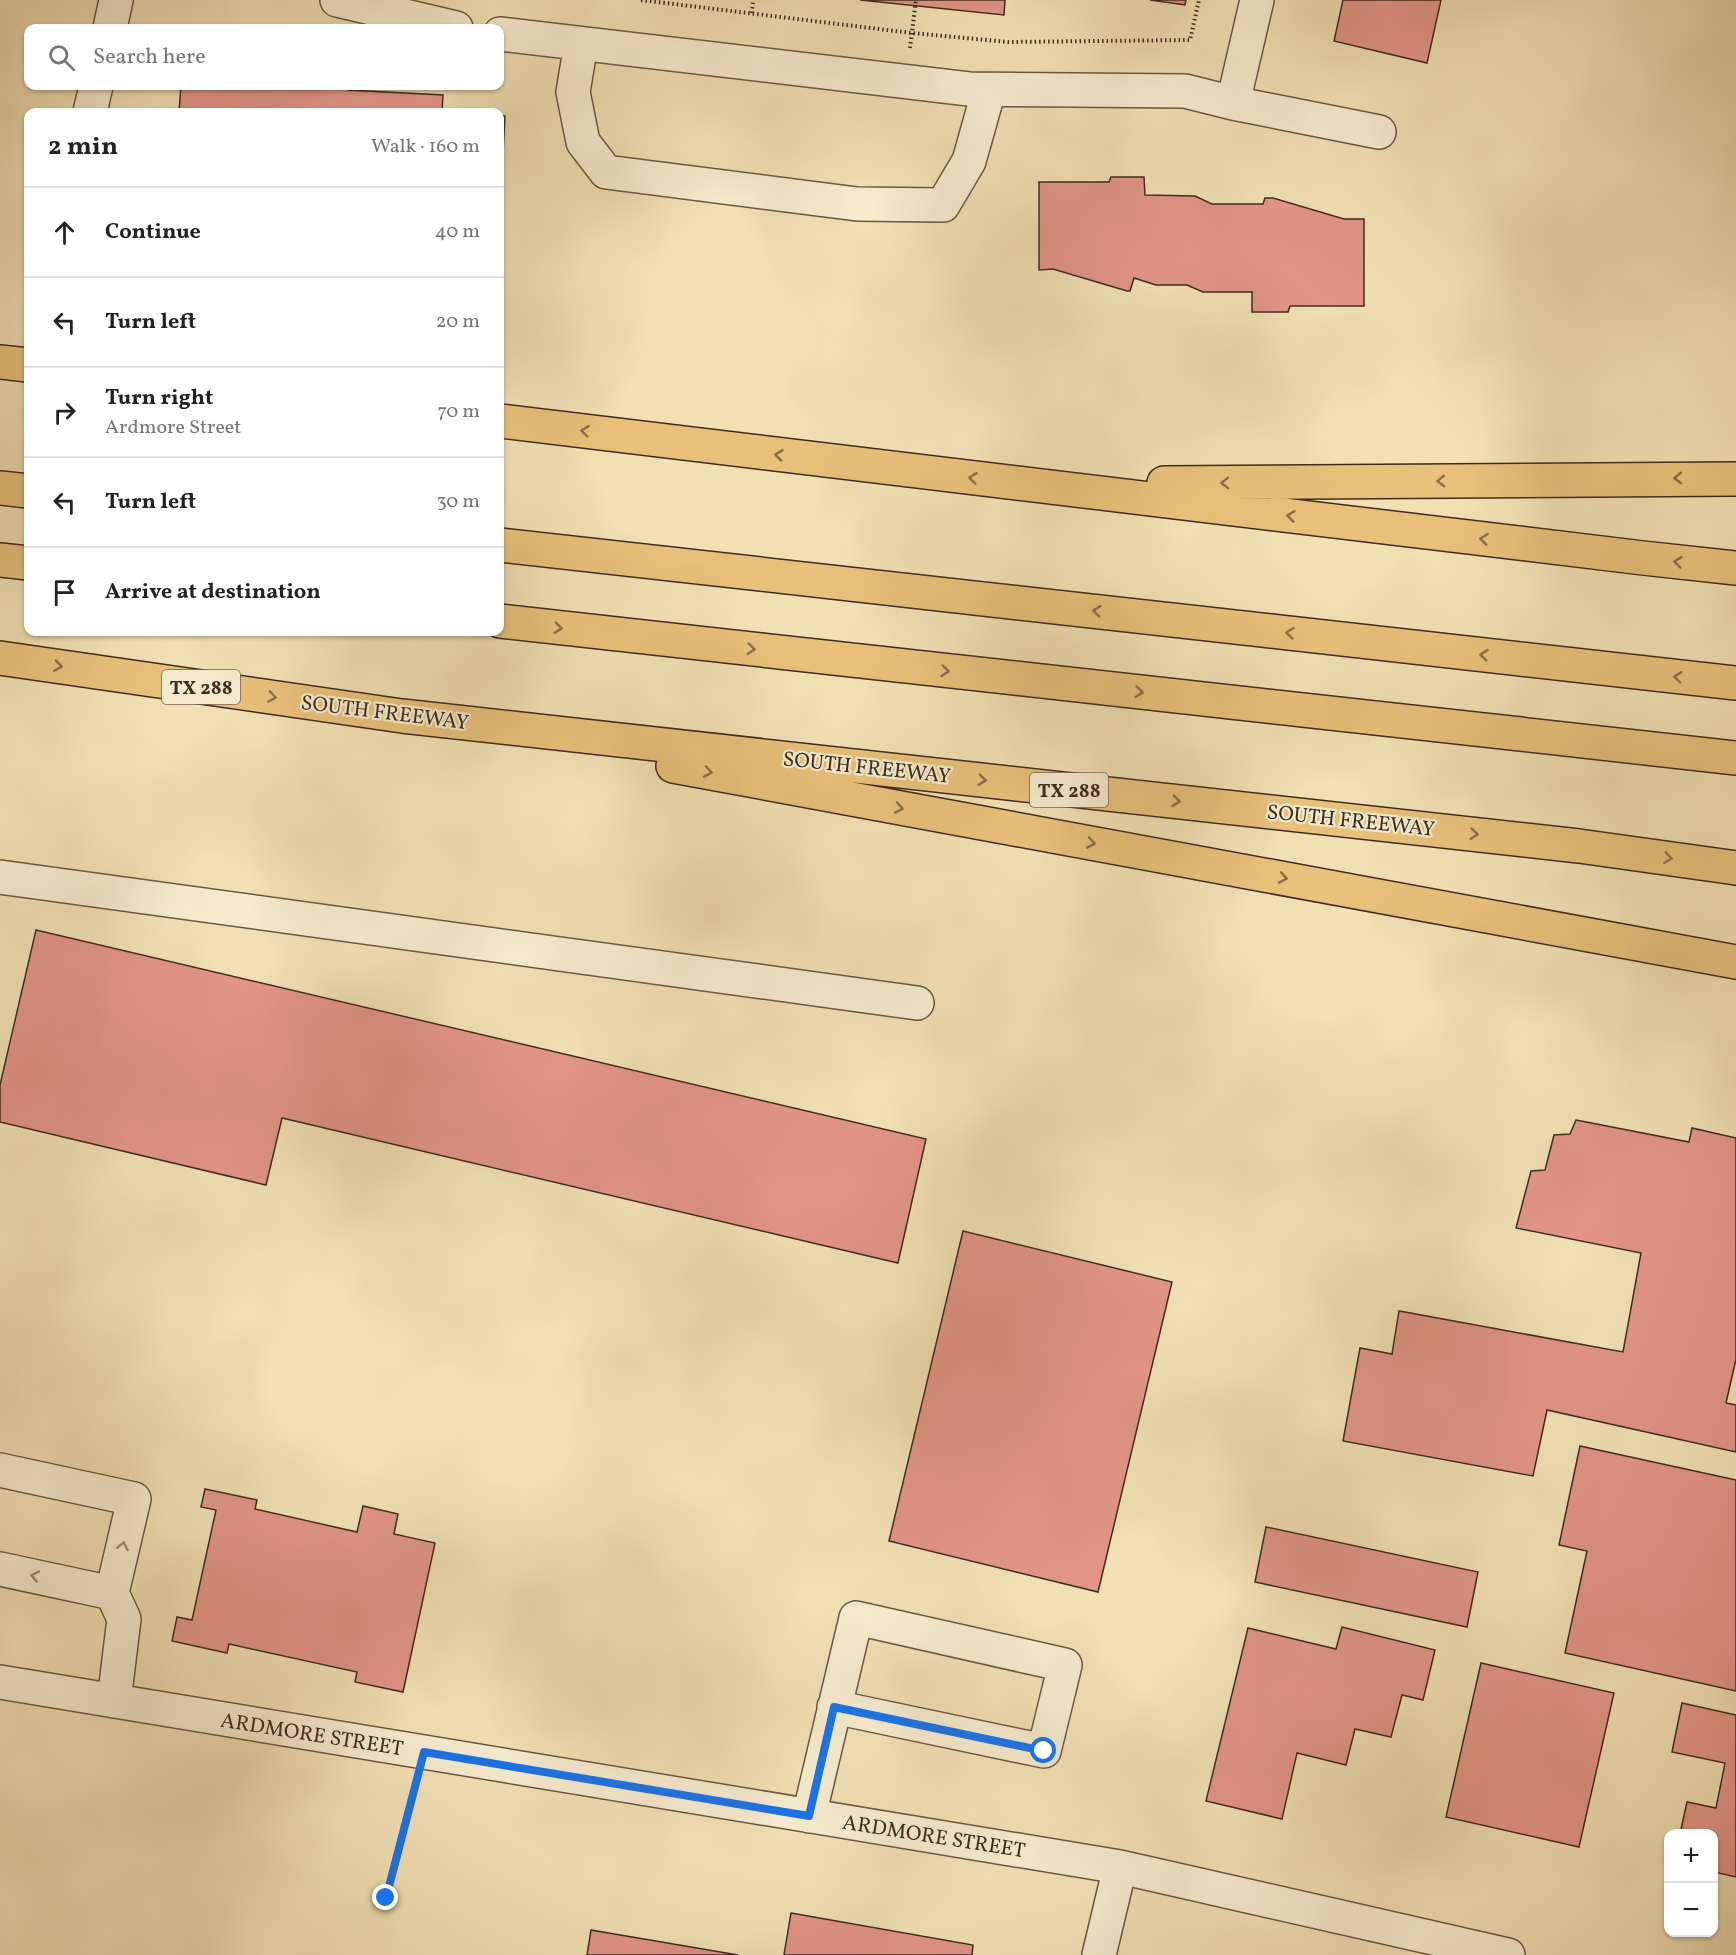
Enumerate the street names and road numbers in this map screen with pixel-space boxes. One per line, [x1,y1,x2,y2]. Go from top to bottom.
road number: TX 288 [162,670,240,704]
street label: SOUTH FREEWAY [299,689,470,738]
street label: SOUTH FREEWAY [781,745,952,792]
road number: TX 288 [1030,773,1108,807]
street label: SOUTH FREEWAY [1265,798,1436,845]
street label: ARDMORE STREET [218,1707,405,1764]
street label: ARDMORE STREET [840,1809,1027,1866]

